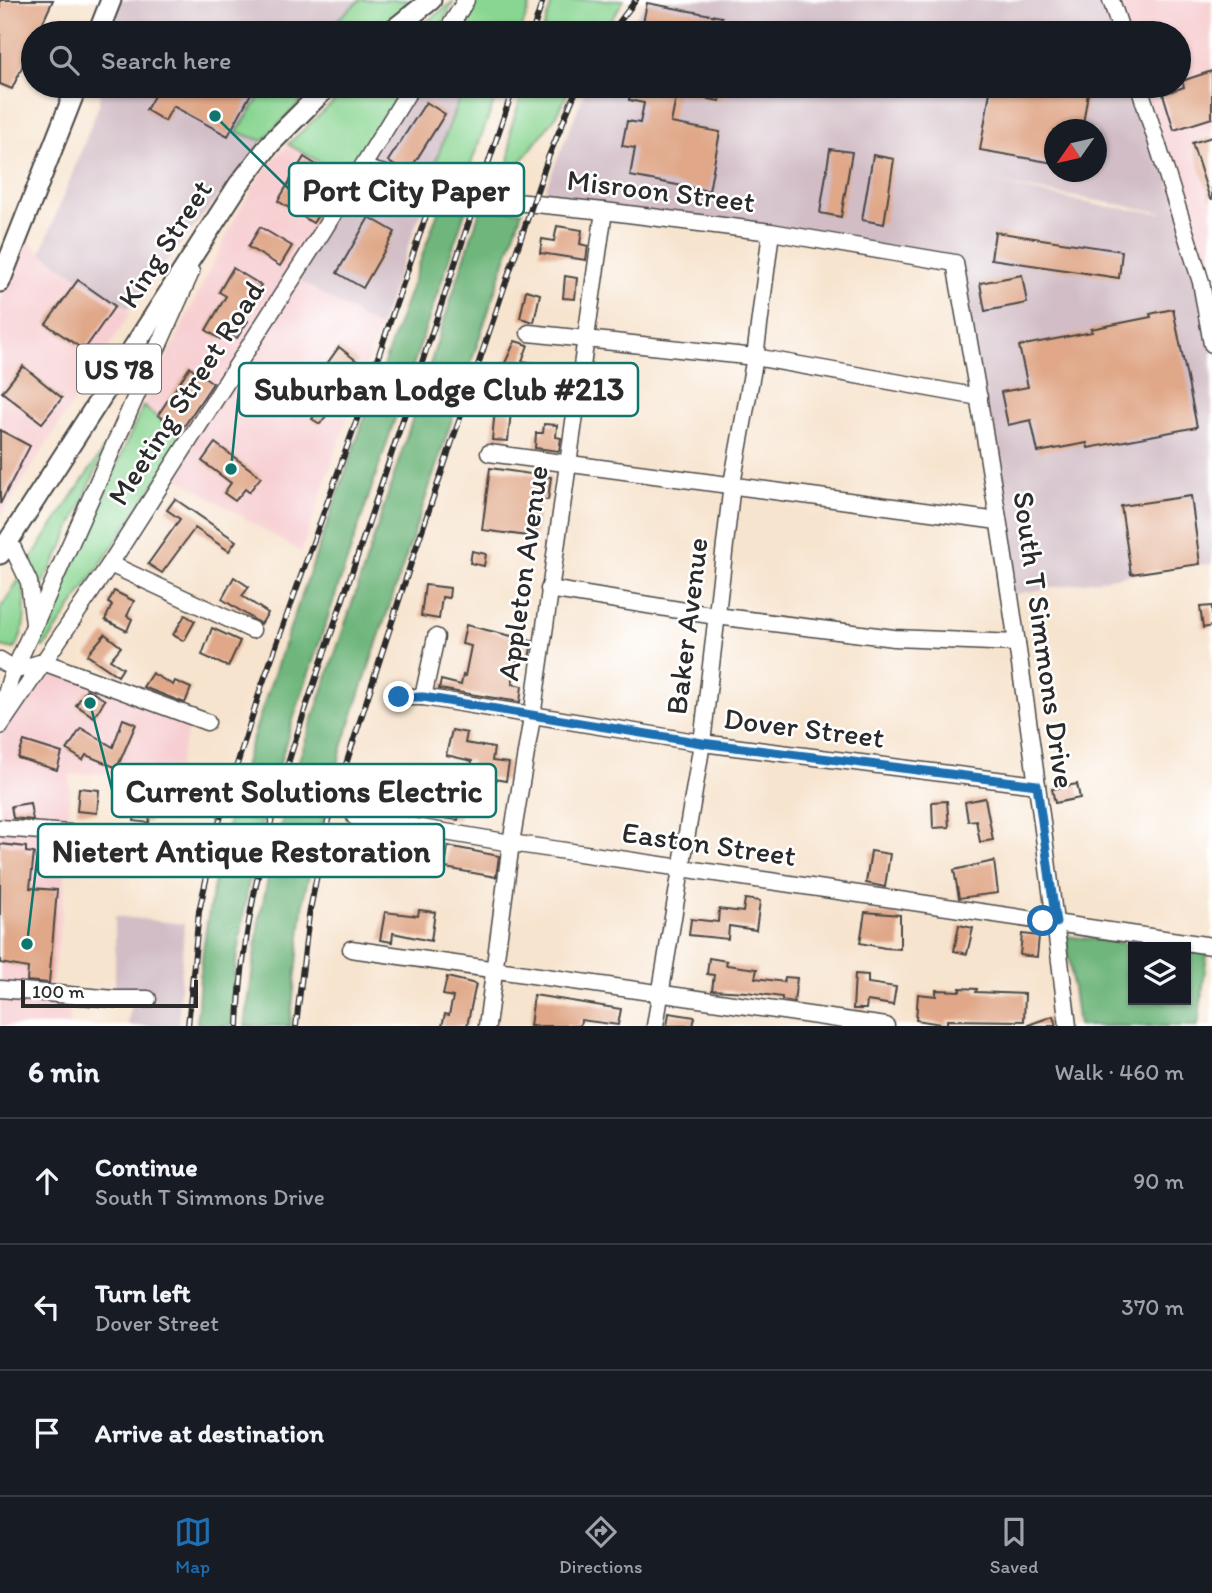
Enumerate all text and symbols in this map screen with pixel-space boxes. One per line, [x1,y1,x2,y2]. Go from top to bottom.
search box [21,21,1191,98]
icon: search [45,41,83,79]
text: Search here [101,44,231,76]
north arrow [1044,119,1107,182]
street label: Misroon Street [565,161,757,220]
callout: Port City Paper [289,163,524,216]
text: Port City Paper [302,171,511,209]
street label: King Street [109,173,220,315]
street label: Meeting Street Road [99,273,272,512]
road number: US 78 [77,344,161,394]
callout: Suburban Lodge Club #213 [239,363,638,416]
text: Suburban Lodge Club #213 [254,370,624,408]
street label: Appleton Avenue [489,463,556,683]
street label: South T Simmons Drive [1005,489,1084,791]
street label: Baker Avenue [657,535,716,717]
route end [383,681,414,712]
street label: Dover Street [722,699,886,756]
callout: Current Solutions Electric [112,764,496,817]
text: Current Solutions Electric [125,772,483,810]
street label: Easton Street [620,813,798,874]
callout: Nietert Antique Restoration [38,824,444,877]
text: Nietert Antique Restoration [52,832,431,870]
route start [1027,905,1058,936]
map controls [1128,942,1191,1005]
button: layers [1128,942,1191,1005]
scale bar [21,977,198,1009]
text: 100 m [32,980,84,1003]
text: 6 min [28,1053,100,1090]
text: Walk · 460 m [1054,1058,1184,1086]
text: Continue [95,1151,198,1183]
icon: ahead [28,1162,66,1200]
text: 90 m [1133,1167,1184,1195]
text: South T Simmons Drive [95,1183,325,1211]
text: Turn left [95,1277,191,1309]
icon: left [28,1288,66,1326]
text: 370 m [1121,1293,1184,1321]
text: Dover Street [95,1309,219,1337]
icon: arrive [28,1414,66,1452]
text: Arrive at destination [95,1417,324,1449]
tab: Map [174,1513,212,1578]
tab: Directions [559,1513,643,1578]
tab: Saved [990,1513,1038,1578]

